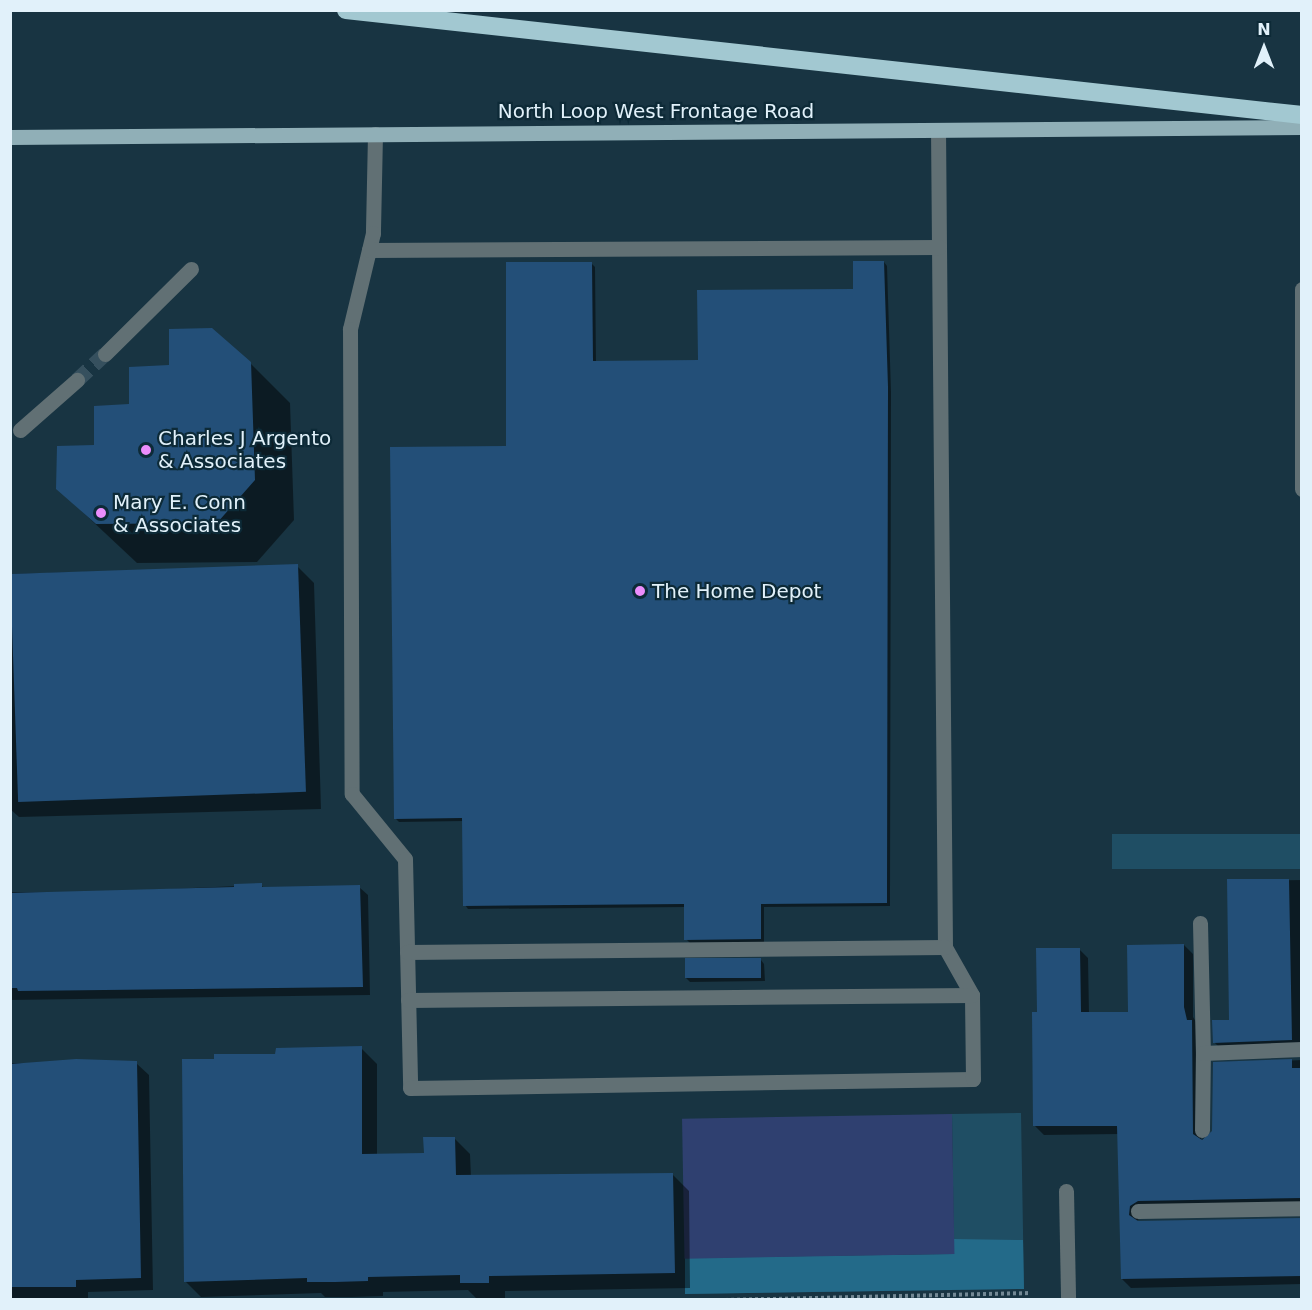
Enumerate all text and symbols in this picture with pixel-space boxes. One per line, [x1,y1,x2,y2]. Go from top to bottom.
north arrow [1234,18,1294,78]
text: N [1257,20,1271,39]
street label: North Loop West Frontage Road [498,99,814,123]
place label: Charles J Argento & Associates [158,426,331,473]
marker: Charles J Argento & Associates [139,443,153,457]
place label: Mary E. Conn & Associates [113,490,246,537]
marker: Mary E. Conn & Associates [94,506,108,520]
place label: The Home Depot [652,579,821,603]
marker: The Home Depot [633,584,647,598]

